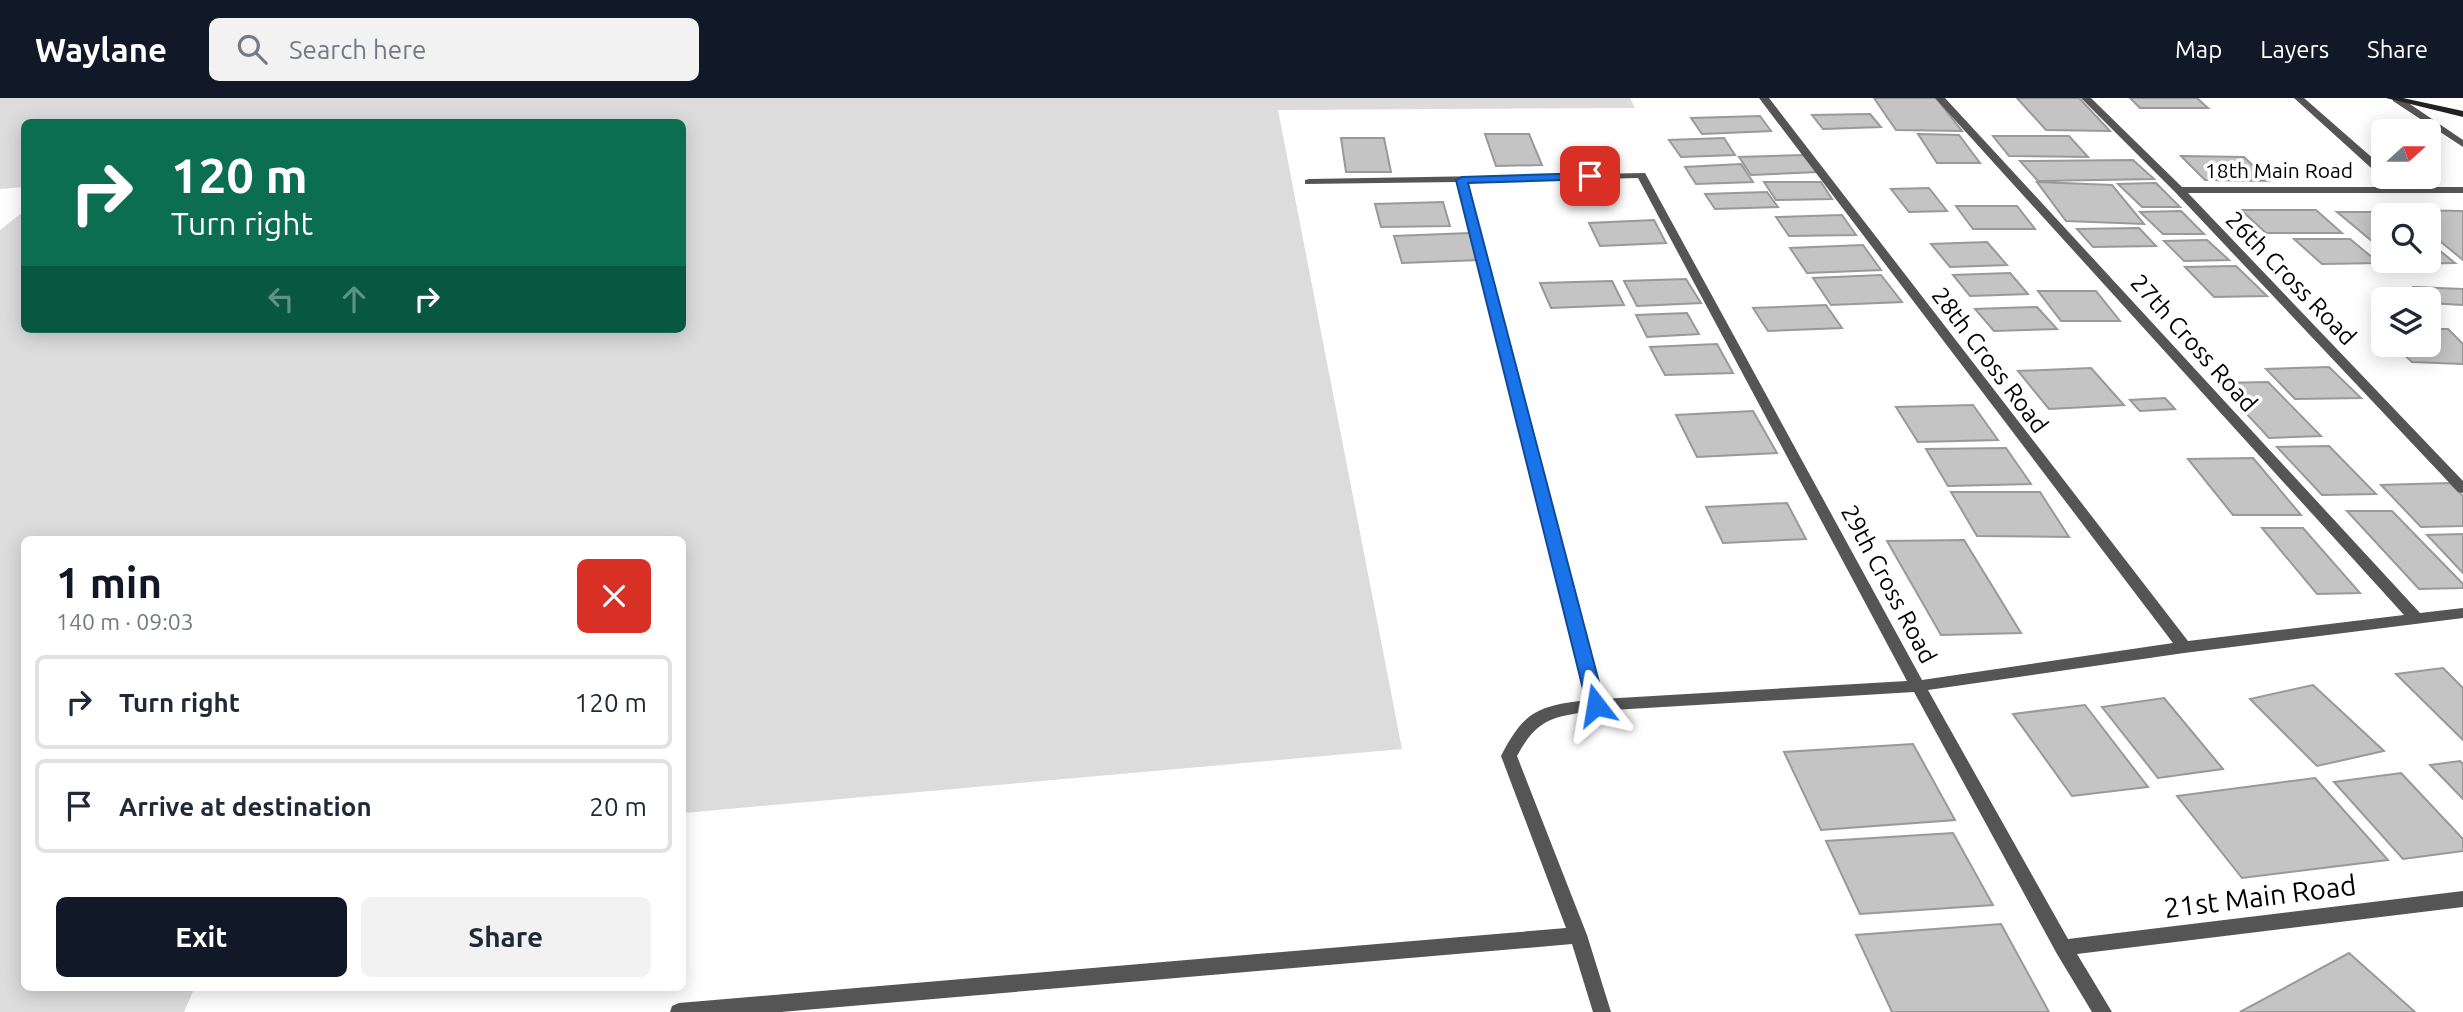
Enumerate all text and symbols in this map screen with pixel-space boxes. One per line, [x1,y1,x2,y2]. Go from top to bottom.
search box [209,18,699,81]
icon: search [233,30,271,68]
text: Waylane [35,31,167,68]
text: Search here [289,35,426,64]
text: Map [2175,36,2222,63]
text: Layers [2260,36,2329,63]
text: Share [2367,36,2428,63]
north arrow [2371,119,2441,189]
map controls [2371,119,2441,357]
pin [1560,146,1620,206]
icon: right [56,147,147,238]
text: 120 m [171,147,308,202]
icon: arrive [1571,157,1609,195]
street label: 18th Main Road [2205,158,2353,182]
button: search [2371,203,2441,273]
text: Turn right [171,205,313,241]
street label: 26th Cross Road [2220,206,2362,350]
street label: 27th Cross Road [2125,269,2263,417]
icon: left [262,280,300,318]
icon: ahead [335,280,373,318]
icon: right [408,280,446,318]
street label: 28th Cross Road [1927,282,2053,438]
button: layers [2371,287,2441,357]
street label: 29th Cross Road [1836,500,1942,668]
text: 1 min [56,559,162,606]
button: close [577,559,651,633]
text: 140 m · 09:03 [56,609,194,634]
position arrow [1559,668,1633,742]
icon: right [60,683,98,721]
text: Turn right [119,688,240,717]
text: 120 m [575,688,647,717]
icon: arrive [60,787,98,825]
text: Arrive at destination [119,792,372,821]
text: 20 m [589,792,647,821]
street label: 21st Main Road [2162,869,2358,923]
button: Exit [56,897,347,977]
button: Share [361,897,651,977]

